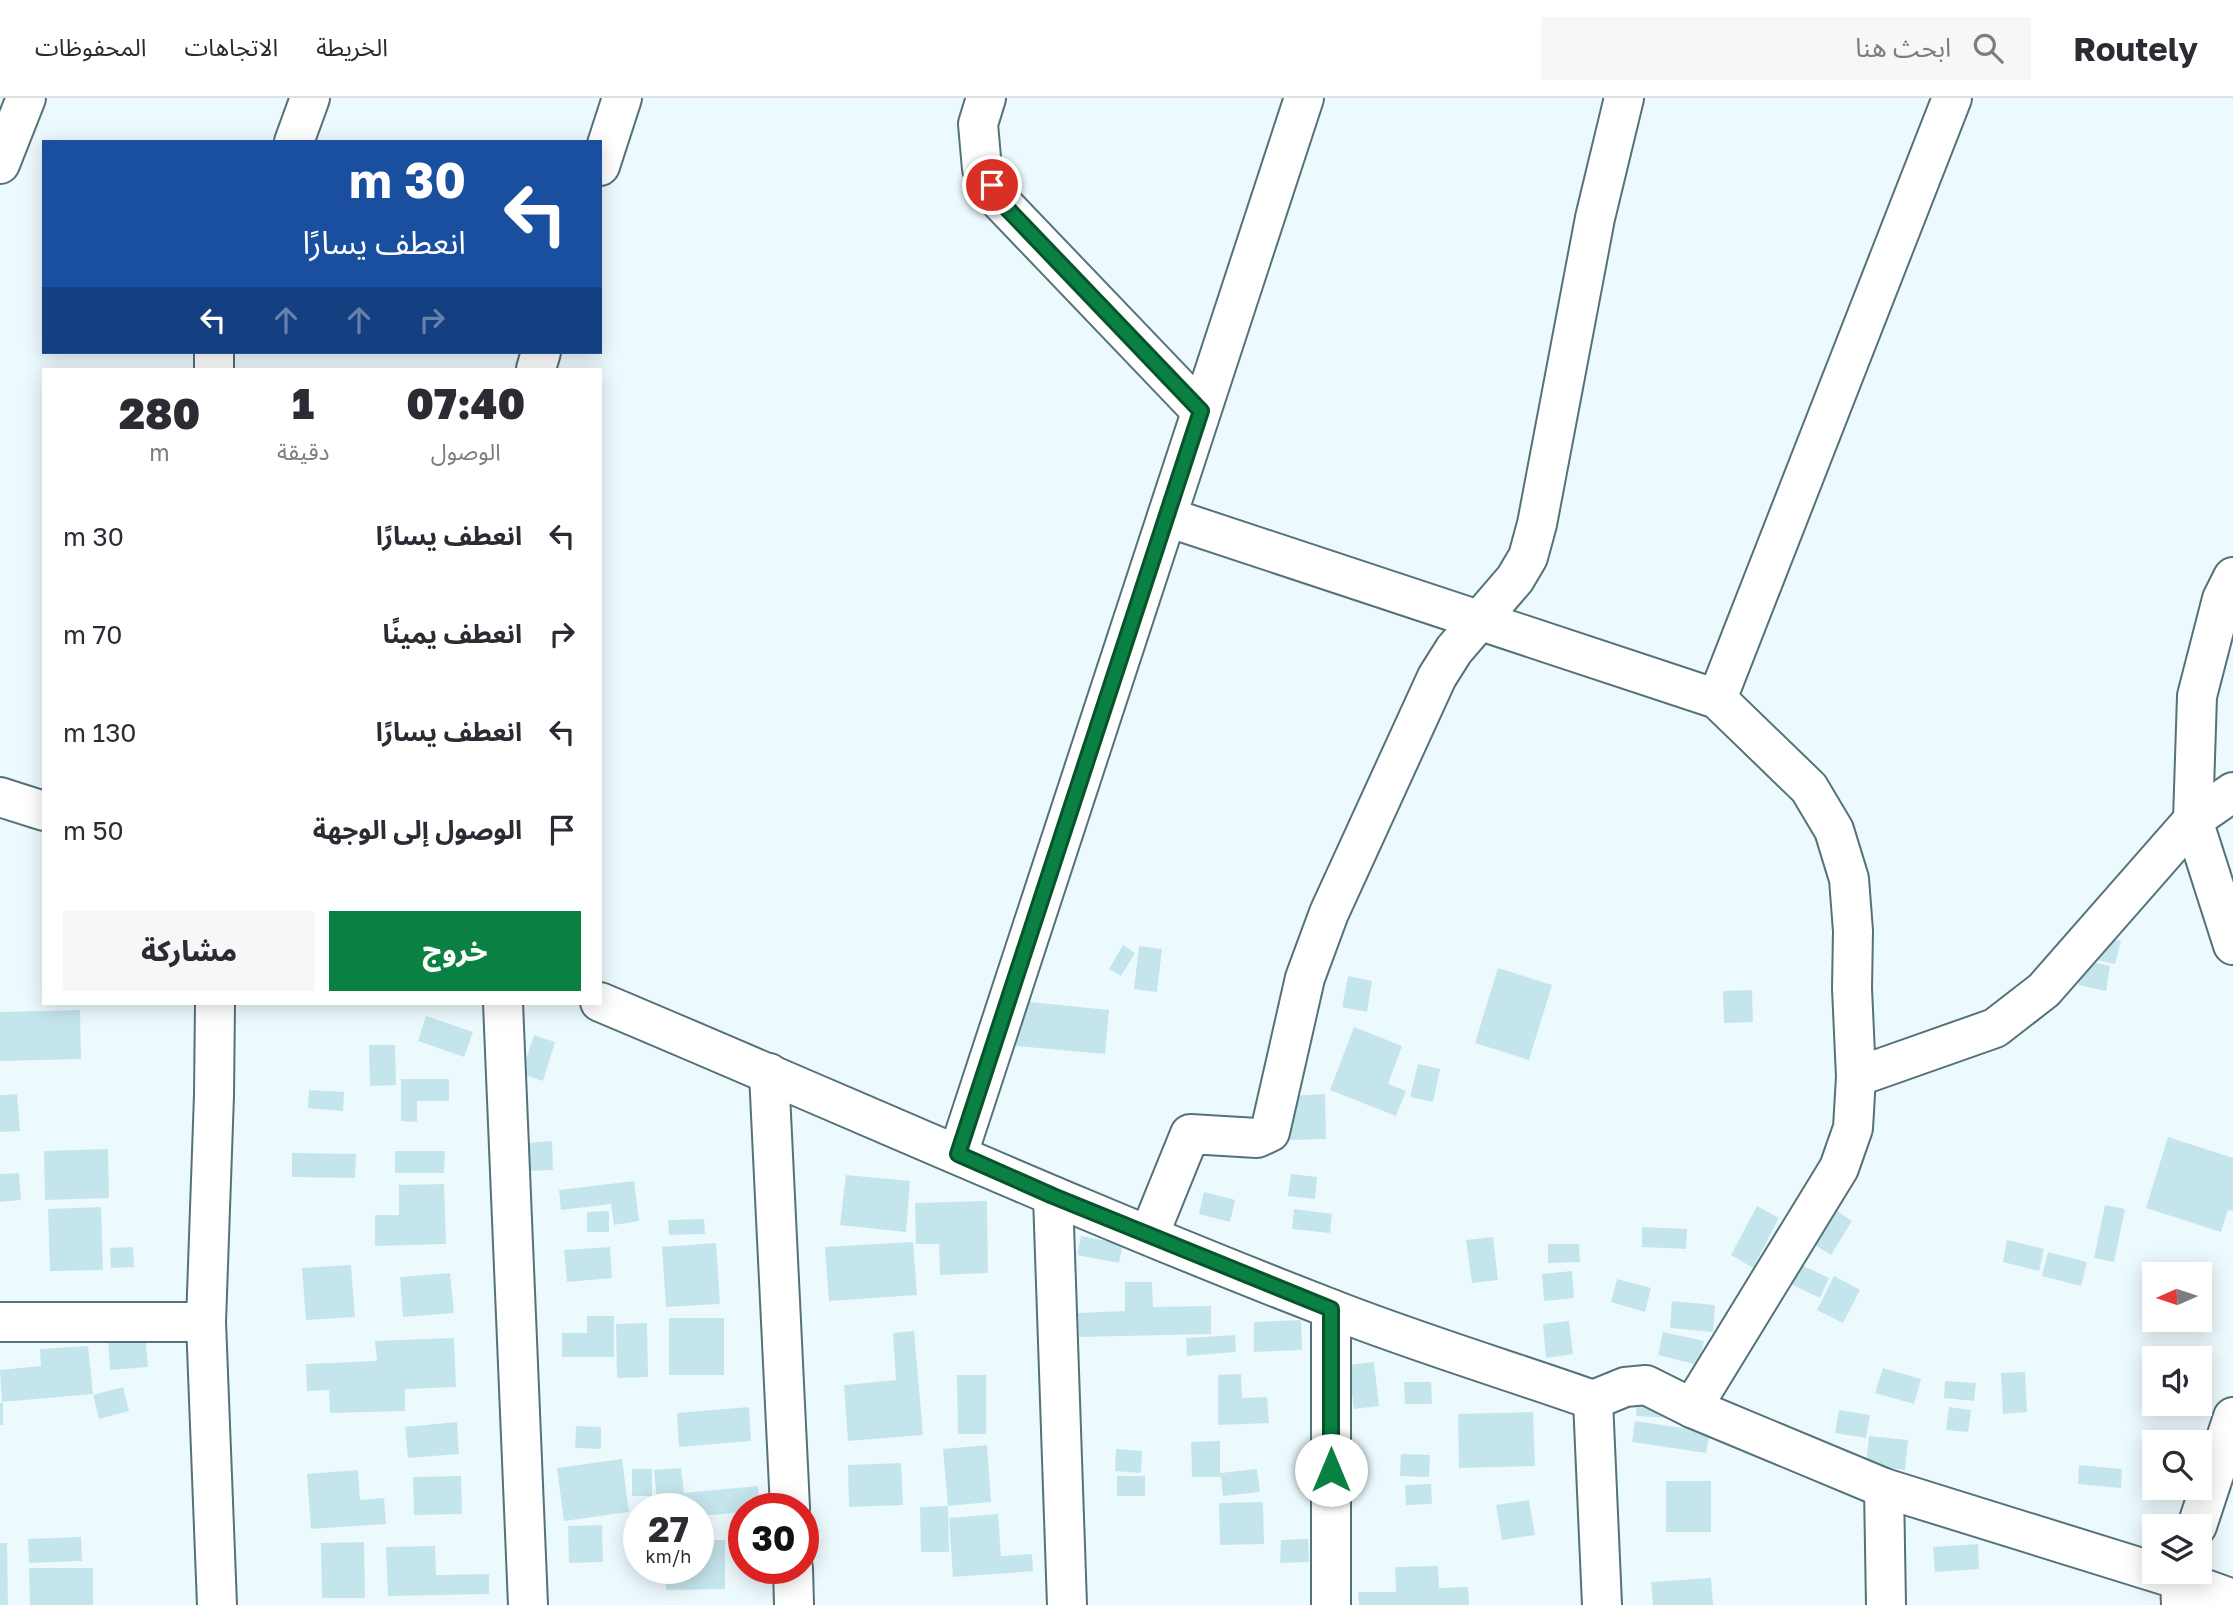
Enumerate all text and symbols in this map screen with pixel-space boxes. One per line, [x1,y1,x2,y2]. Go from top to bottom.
search box [1541,17,2031,80]
icon: search [1969,29,2007,67]
text: Routely [2073,29,2198,68]
text: المحفوظات [35,32,146,61]
text: الاتجاهات [184,32,278,61]
text: الخريطة [316,32,388,61]
text: ابحث هنا [1855,32,1951,63]
text: 30 m [349,150,466,209]
pin [962,155,1022,215]
icon: arrive [973,166,1011,204]
icon: left [490,168,581,259]
text: انعطف يسارًا [303,223,466,261]
icon: left [194,301,232,339]
icon: ahead [267,301,305,339]
icon: ahead [340,301,378,339]
icon: right [413,301,451,339]
text: 1 [292,378,314,428]
text: 07:40 [406,378,525,428]
text: 280 [119,388,200,438]
text: دقيقة [277,437,329,465]
text: الوصول [431,437,501,465]
text: m [149,438,170,466]
icon: left [543,517,581,555]
text: انعطف يسارًا [376,520,522,551]
text: 30 m [63,521,124,552]
icon: right [543,615,581,653]
text: انعطف يمينًا [383,618,522,649]
text: 70 m [63,619,122,650]
icon: left [543,713,581,751]
text: انعطف يسارًا [376,716,522,747]
text: 130 m [63,717,136,748]
icon: arrive [543,811,581,849]
text: الوصول إلى الوجهة [313,814,522,845]
text: 50 m [63,815,124,846]
button: مشاركة [63,911,315,991]
button: خروج [329,911,581,991]
north arrow [2142,1262,2212,1332]
map controls [2142,1262,2212,1584]
button: sound [2142,1346,2212,1416]
button: search [2142,1430,2212,1500]
position arrow [1294,1433,1368,1507]
speed limit sign: 30 [728,1493,819,1584]
text: 27 [648,1508,689,1550]
button: layers [2142,1514,2212,1584]
text: km/h [646,1545,691,1567]

